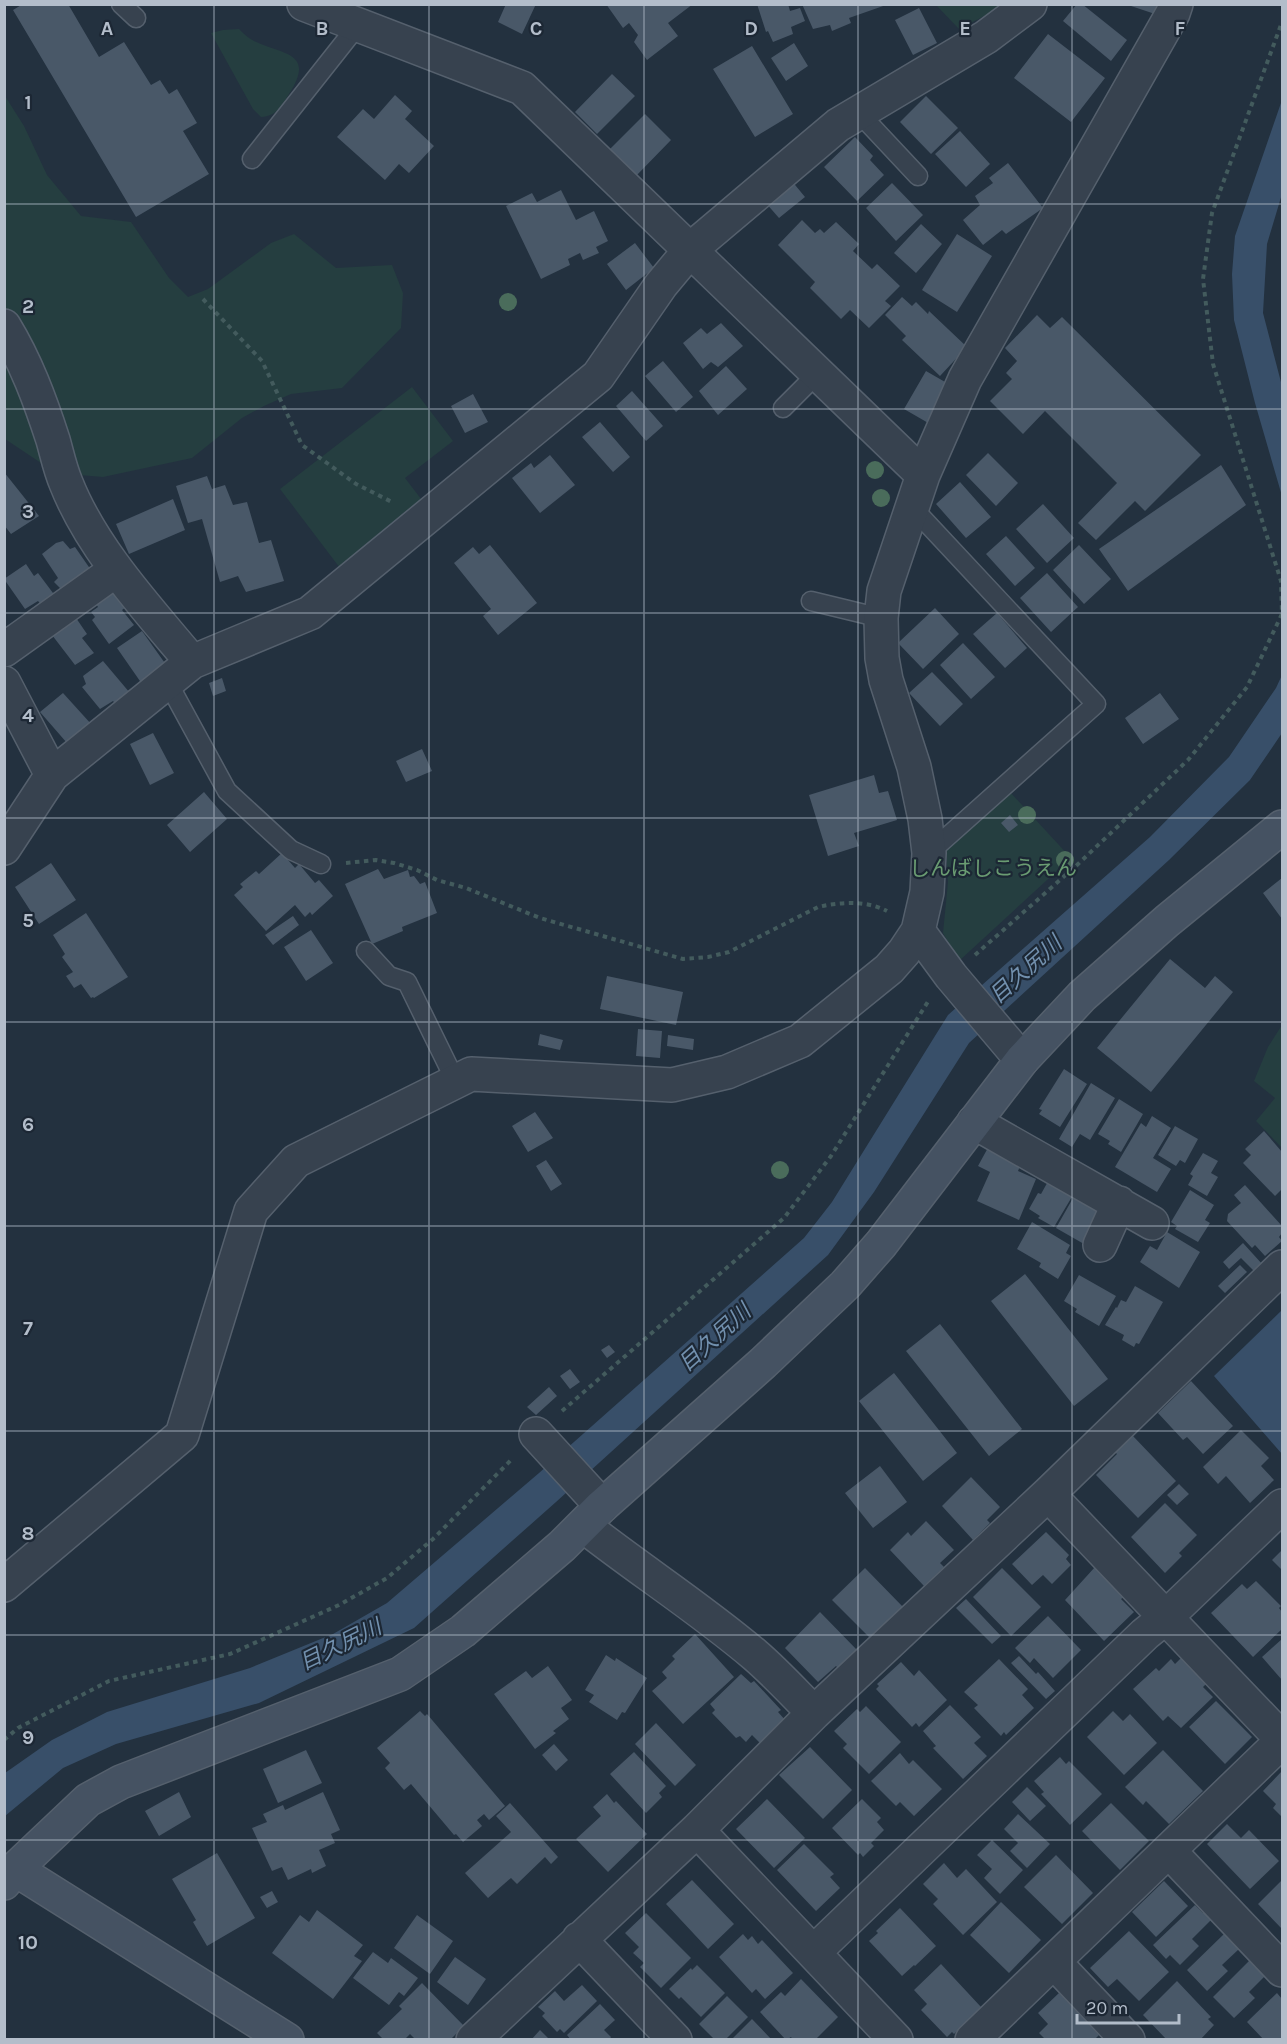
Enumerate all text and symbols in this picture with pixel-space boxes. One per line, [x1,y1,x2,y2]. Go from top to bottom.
text: A [101,17,114,40]
text: B [316,17,328,40]
text: C [530,17,542,40]
text: D [744,17,758,40]
text: E [959,17,971,40]
text: F [1175,17,1186,40]
text: 1 [24,91,32,114]
text: 2 [22,295,34,318]
text: 3 [22,500,34,523]
text: 4 [22,704,34,727]
park label: しんばしこうえん [909,856,1077,880]
text: 5 [22,909,34,932]
water label: 目久尻川 [984,929,1069,1009]
text: 6 [22,1113,34,1136]
water label: 目久尻川 [673,1297,758,1377]
text: 7 [23,1317,33,1340]
text: 8 [22,1522,34,1545]
water label: 目久尻川 [295,1613,387,1676]
text: 9 [22,1726,34,1749]
text: 10 [18,1931,38,1954]
scale bar [1077,1987,1179,2025]
text: 20 m [1086,1997,1128,2019]

